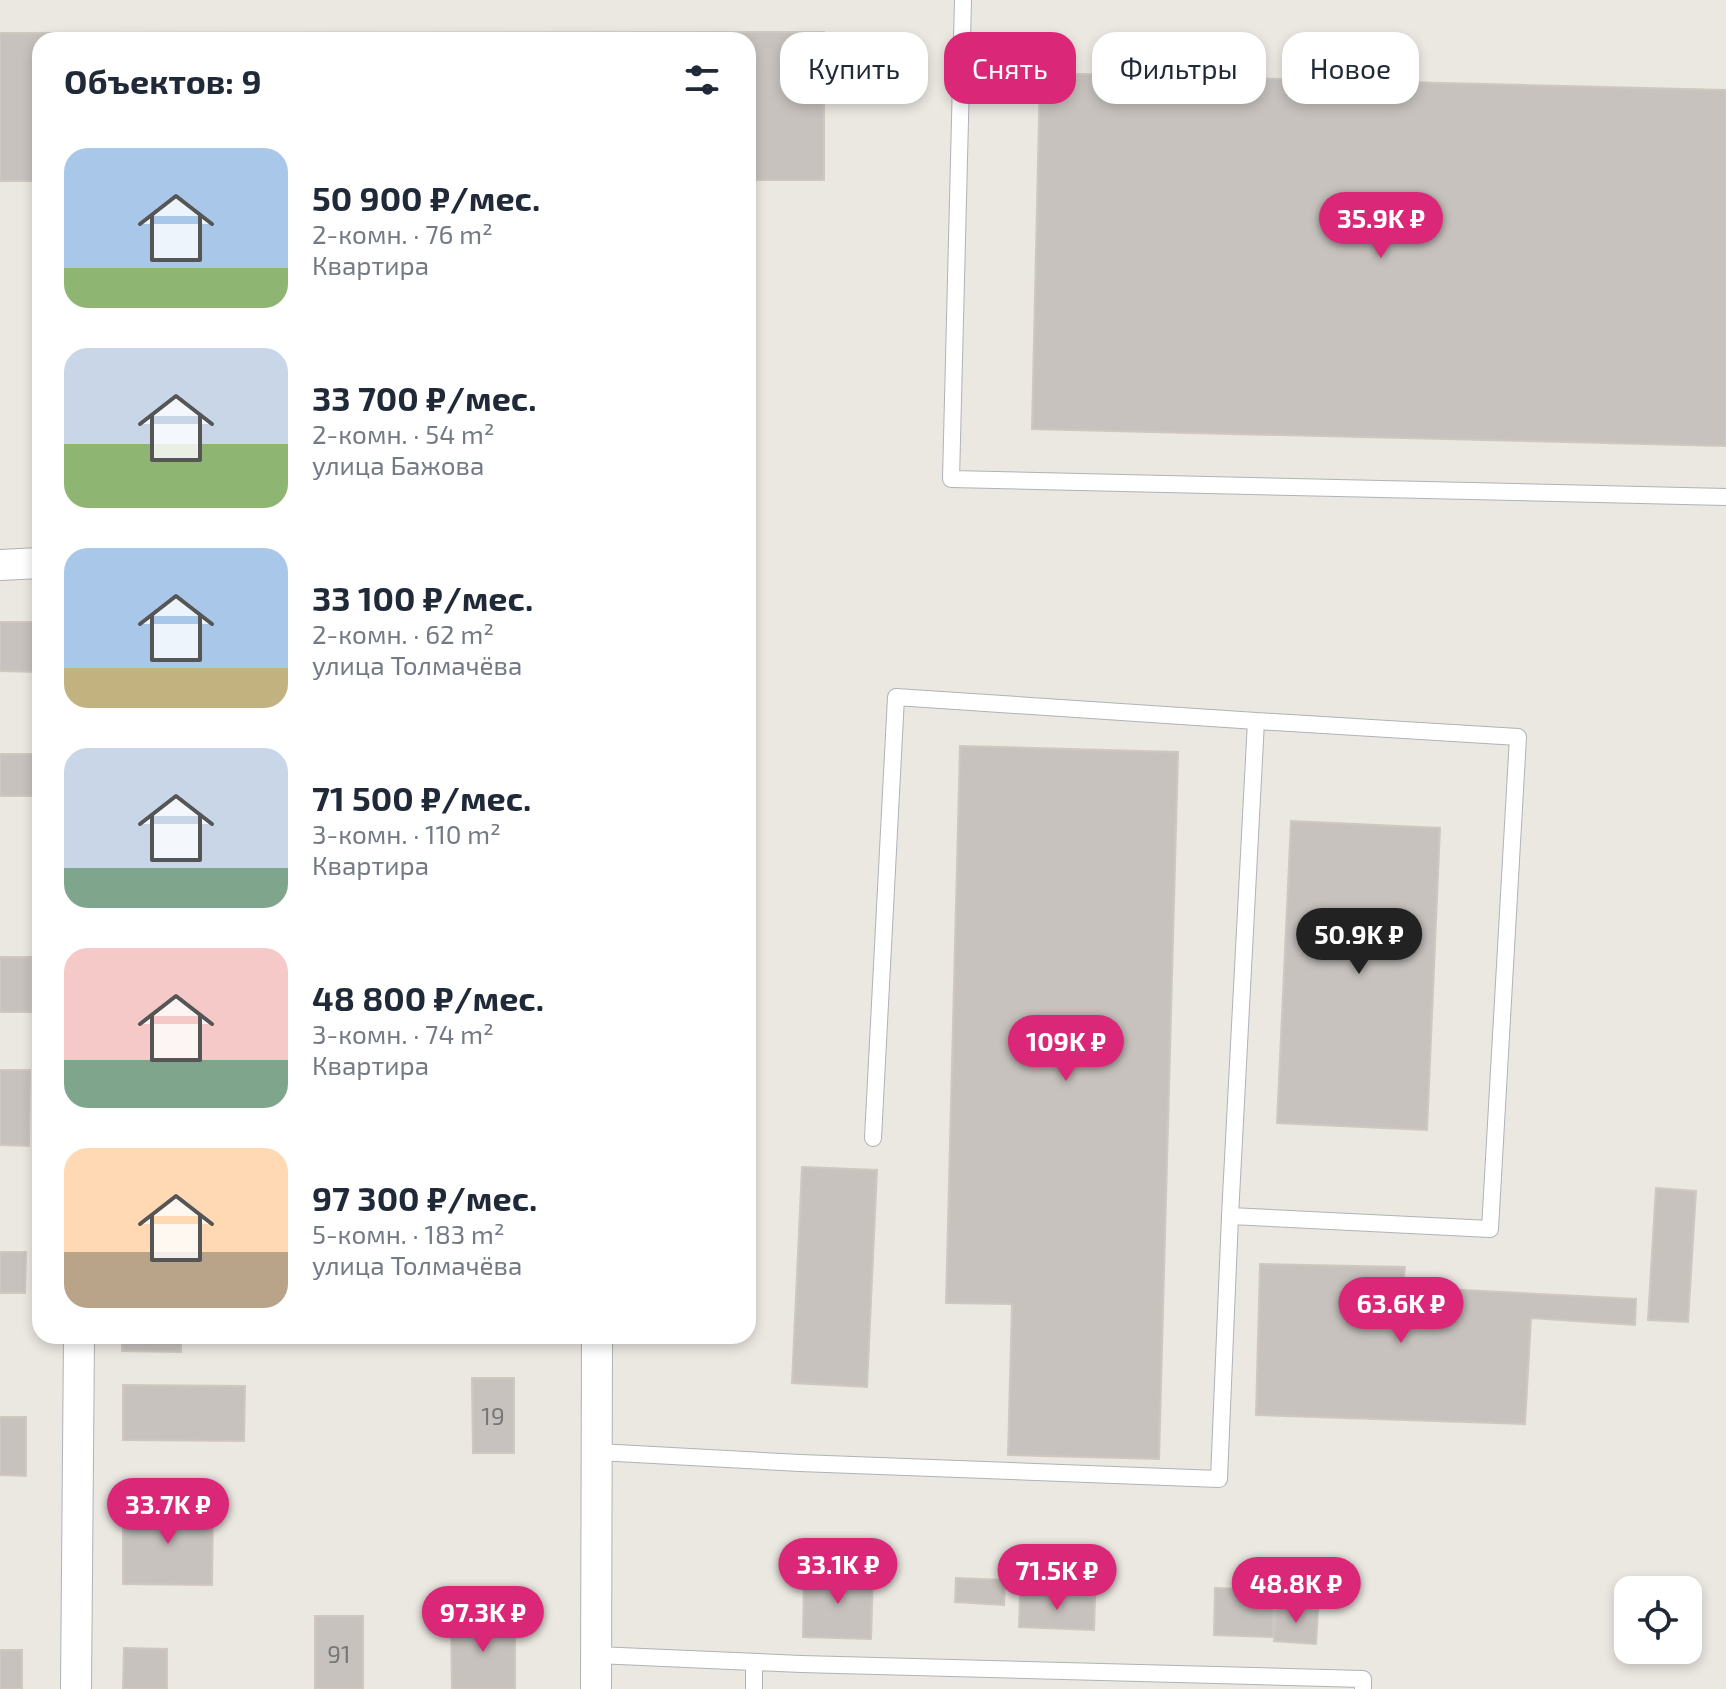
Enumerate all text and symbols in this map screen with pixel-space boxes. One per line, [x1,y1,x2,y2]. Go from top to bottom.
chip: Купить [780,32,928,104]
chip: Снять [944,32,1076,104]
chip: Фильтры [1092,32,1266,104]
chip: Новое [1282,32,1419,104]
icon: filters [680,58,724,102]
text: Объектов: 9 [64,60,262,101]
text: 50 900 ₽/мес. [312,177,540,218]
icon: home [128,180,224,276]
pin: 35.9K ₽ [1307,192,1455,260]
text: 35.9K ₽ [1337,202,1425,233]
text: 2-комн. · 76 m² [312,218,493,249]
text: Квартира [312,249,429,280]
text: 33 700 ₽/мес. [312,377,537,418]
icon: home [128,380,224,476]
text: 2-комн. · 54 m² [312,418,495,449]
text: улица Бажова [312,449,484,480]
text: 33 100 ₽/мес. [312,577,533,618]
icon: home [128,580,224,676]
text: 2-комн. · 62 m² [312,618,494,649]
text: улица Толмачёва [312,649,522,680]
text: 71 500 ₽/мес. [312,777,531,818]
icon: home [128,780,224,876]
text: 3-комн. · 110 m² [312,818,501,849]
text: Квартира [312,849,429,880]
pin: 50.9K ₽ [1285,908,1433,976]
text: 50.9K ₽ [1314,918,1404,949]
text: 48 800 ₽/мес. [312,977,544,1018]
icon: home [128,980,224,1076]
pin: 109K ₽ [1001,1015,1131,1083]
text: 3-комн. · 74 m² [312,1018,494,1049]
text: 109K ₽ [1026,1025,1106,1056]
text: Квартира [312,1049,429,1080]
text: 97 300 ₽/мес. [312,1177,537,1218]
icon: home [128,1180,224,1276]
text: 5-комн. · 183 m² [312,1218,504,1249]
text: улица Толмачёва [312,1249,522,1280]
pin: 63.6K ₽ [1327,1277,1475,1345]
text: 63.6K ₽ [1357,1287,1445,1318]
house number: 19 [481,1401,505,1430]
pin: 33.7K ₽ [94,1478,242,1546]
text: 33.7K ₽ [125,1488,211,1519]
pin: 33.1K ₽ [764,1538,912,1606]
pin: 71.5K ₽ [983,1544,1131,1612]
text: 33.1K ₽ [796,1548,880,1579]
text: 71.5K ₽ [1016,1554,1098,1585]
pin: 48.8K ₽ [1222,1557,1370,1625]
text: 48.8K ₽ [1250,1567,1342,1598]
map controls [1614,1576,1702,1664]
button: locate [1614,1576,1702,1664]
pin: 97.3K ₽ [409,1586,557,1654]
text: 97.3K ₽ [440,1596,526,1627]
house number: 91 [327,1639,351,1668]

